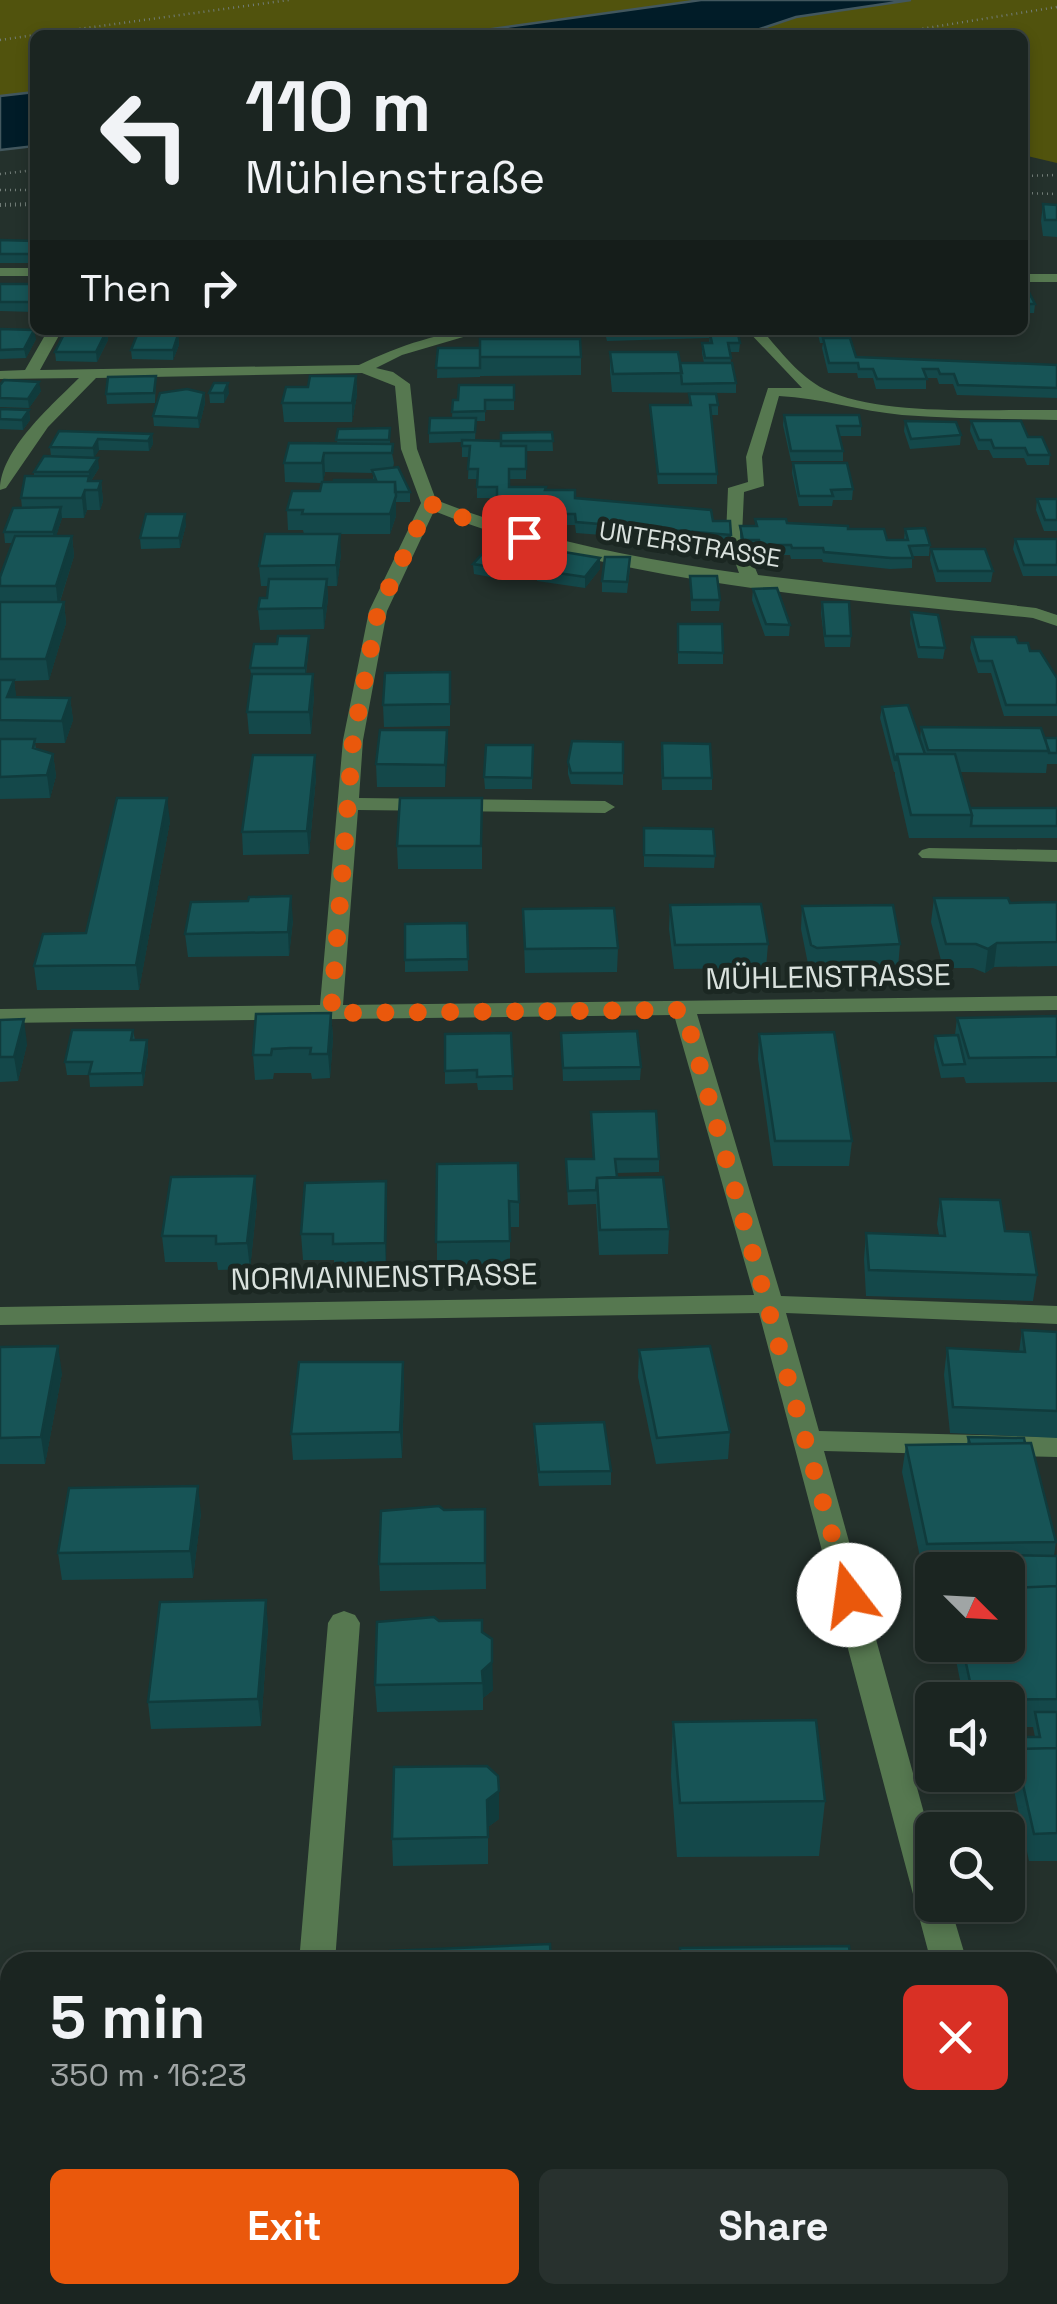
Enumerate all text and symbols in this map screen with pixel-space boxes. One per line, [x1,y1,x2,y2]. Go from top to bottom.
text: 110 m [245,62,431,151]
icon: left [80,70,210,200]
text: Mühlenstraße [245,149,545,206]
icon: right [191,260,246,315]
text: Then [80,264,171,312]
pin [482,495,567,580]
icon: arrive [497,510,552,565]
street label: UNTERSTRASSE [597,514,783,574]
street label: MÜHLENSTRASSE [705,955,951,998]
street label: NORMANNENSTRASSE [230,1254,538,1299]
position arrow [797,1543,901,1647]
north arrow [915,1552,1025,1662]
map controls [915,1552,1025,1922]
button: sound [915,1682,1025,1792]
button: search [915,1812,1025,1922]
text: 5 min [50,1979,205,2056]
button: close [903,1985,1008,2090]
text: 350 m · 16:23 [50,2055,247,2095]
button: Exit [50,2169,519,2284]
button: Share [539,2169,1008,2284]

